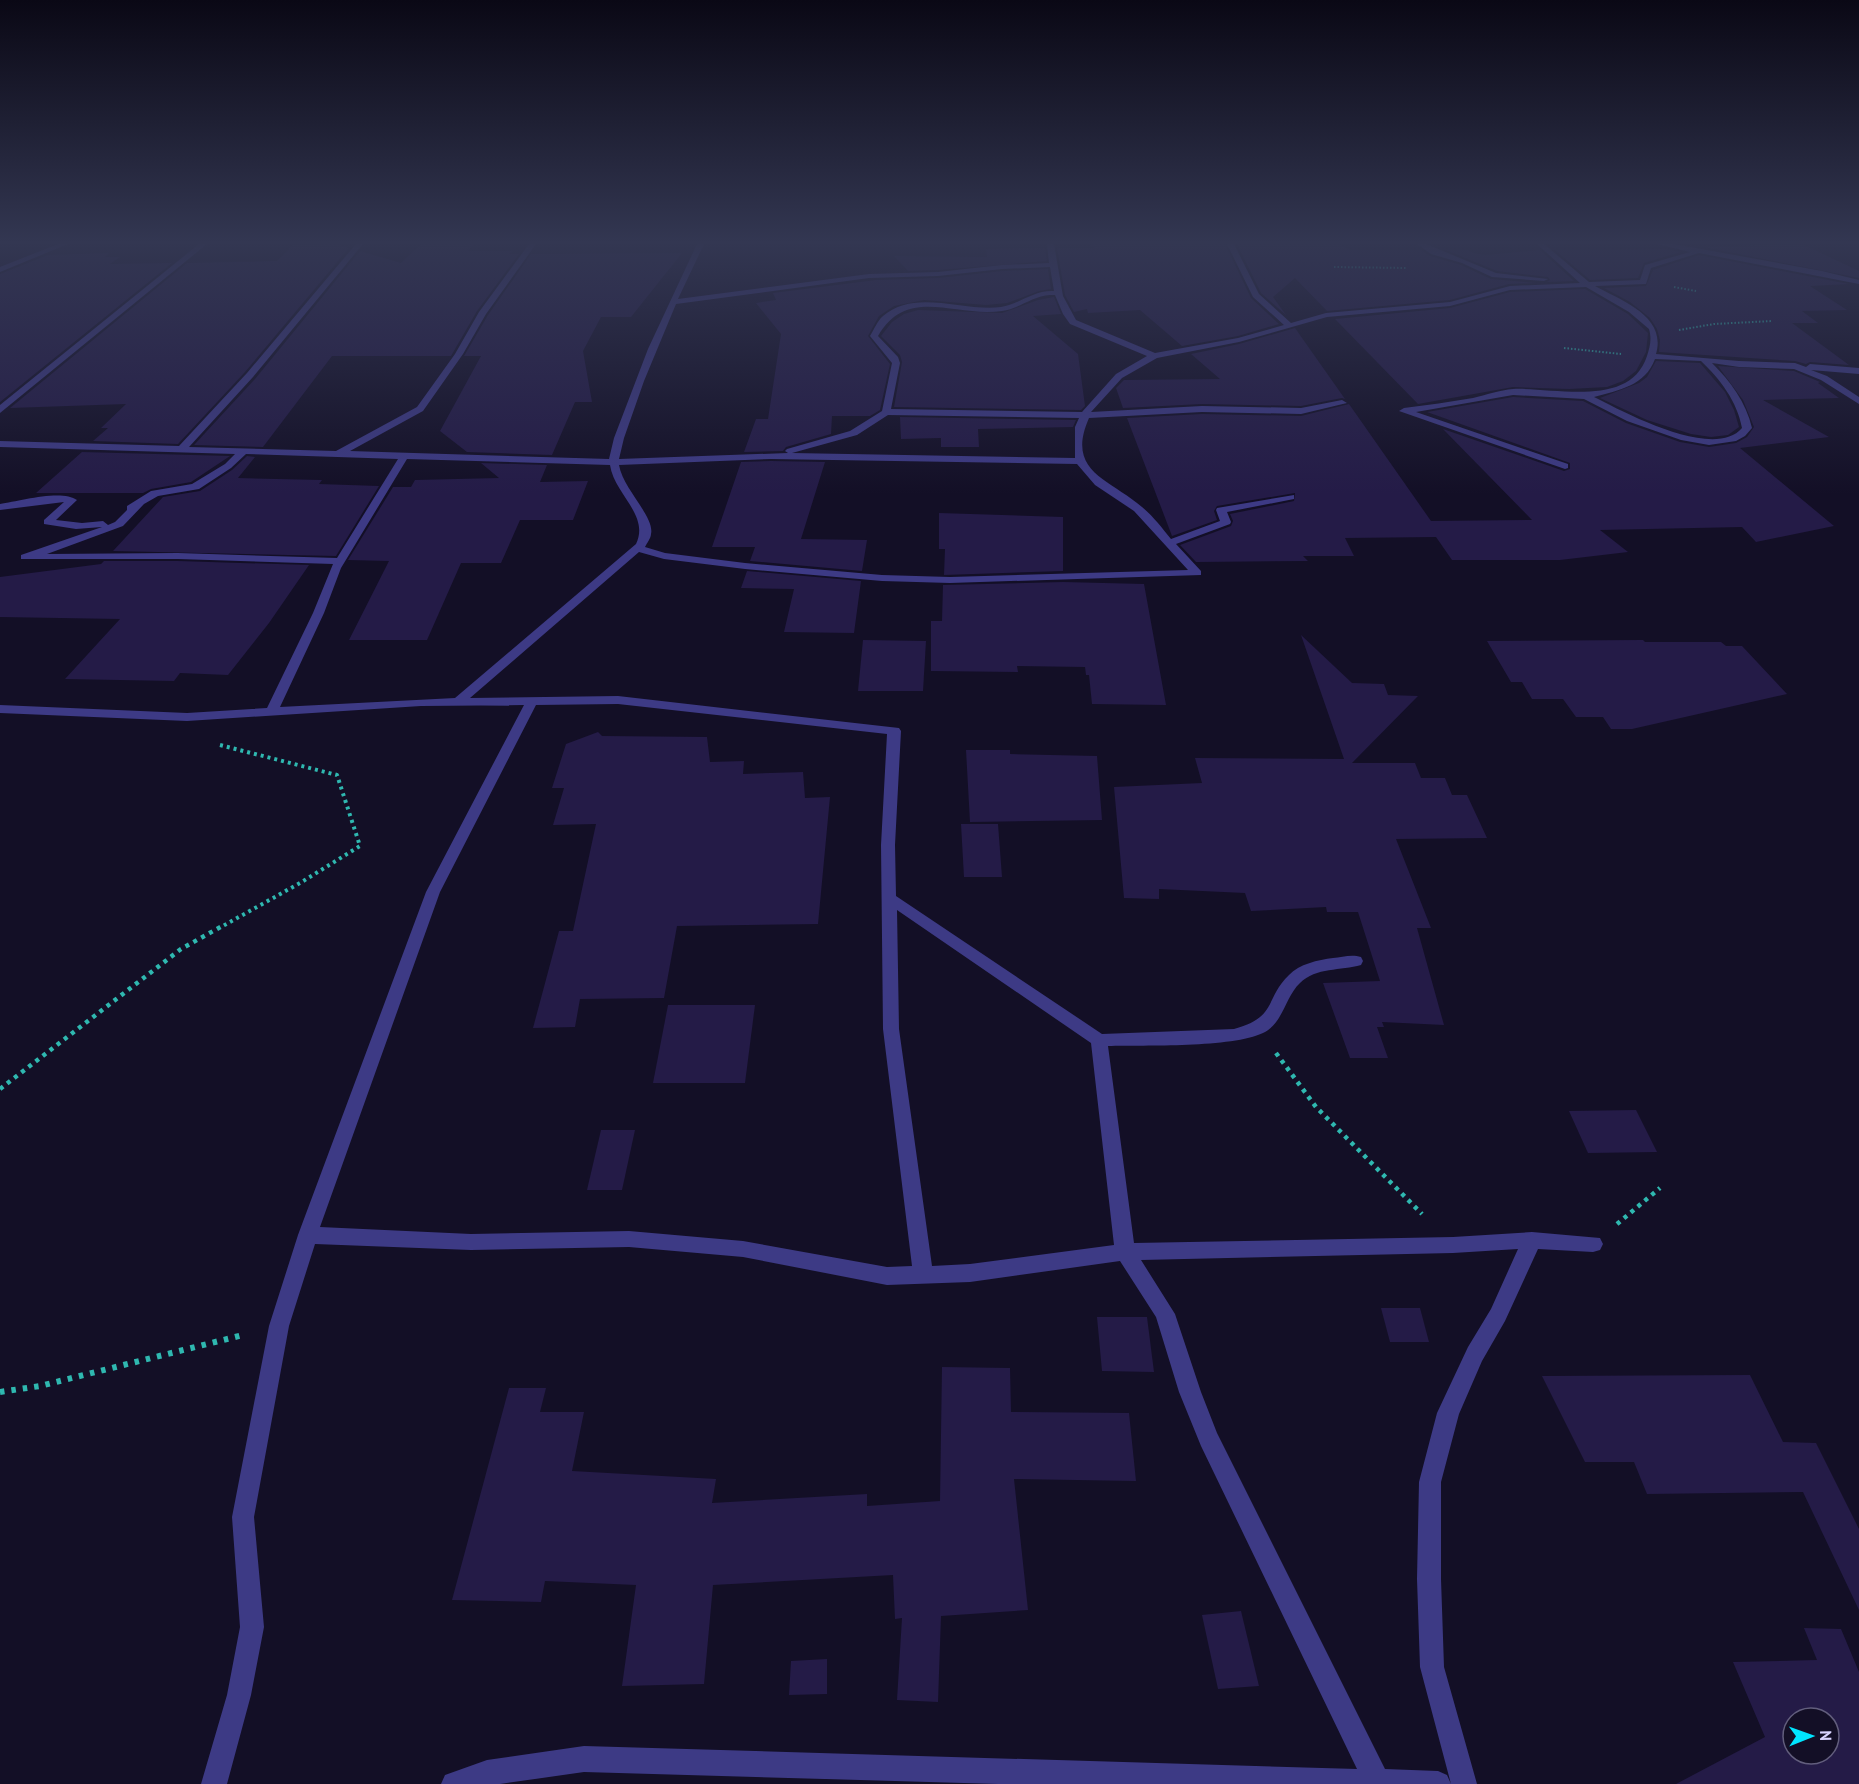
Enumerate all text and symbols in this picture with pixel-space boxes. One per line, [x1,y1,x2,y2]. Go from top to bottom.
north arrow [1781,1706,1841,1766]
text: N [1816,1730,1836,1741]

